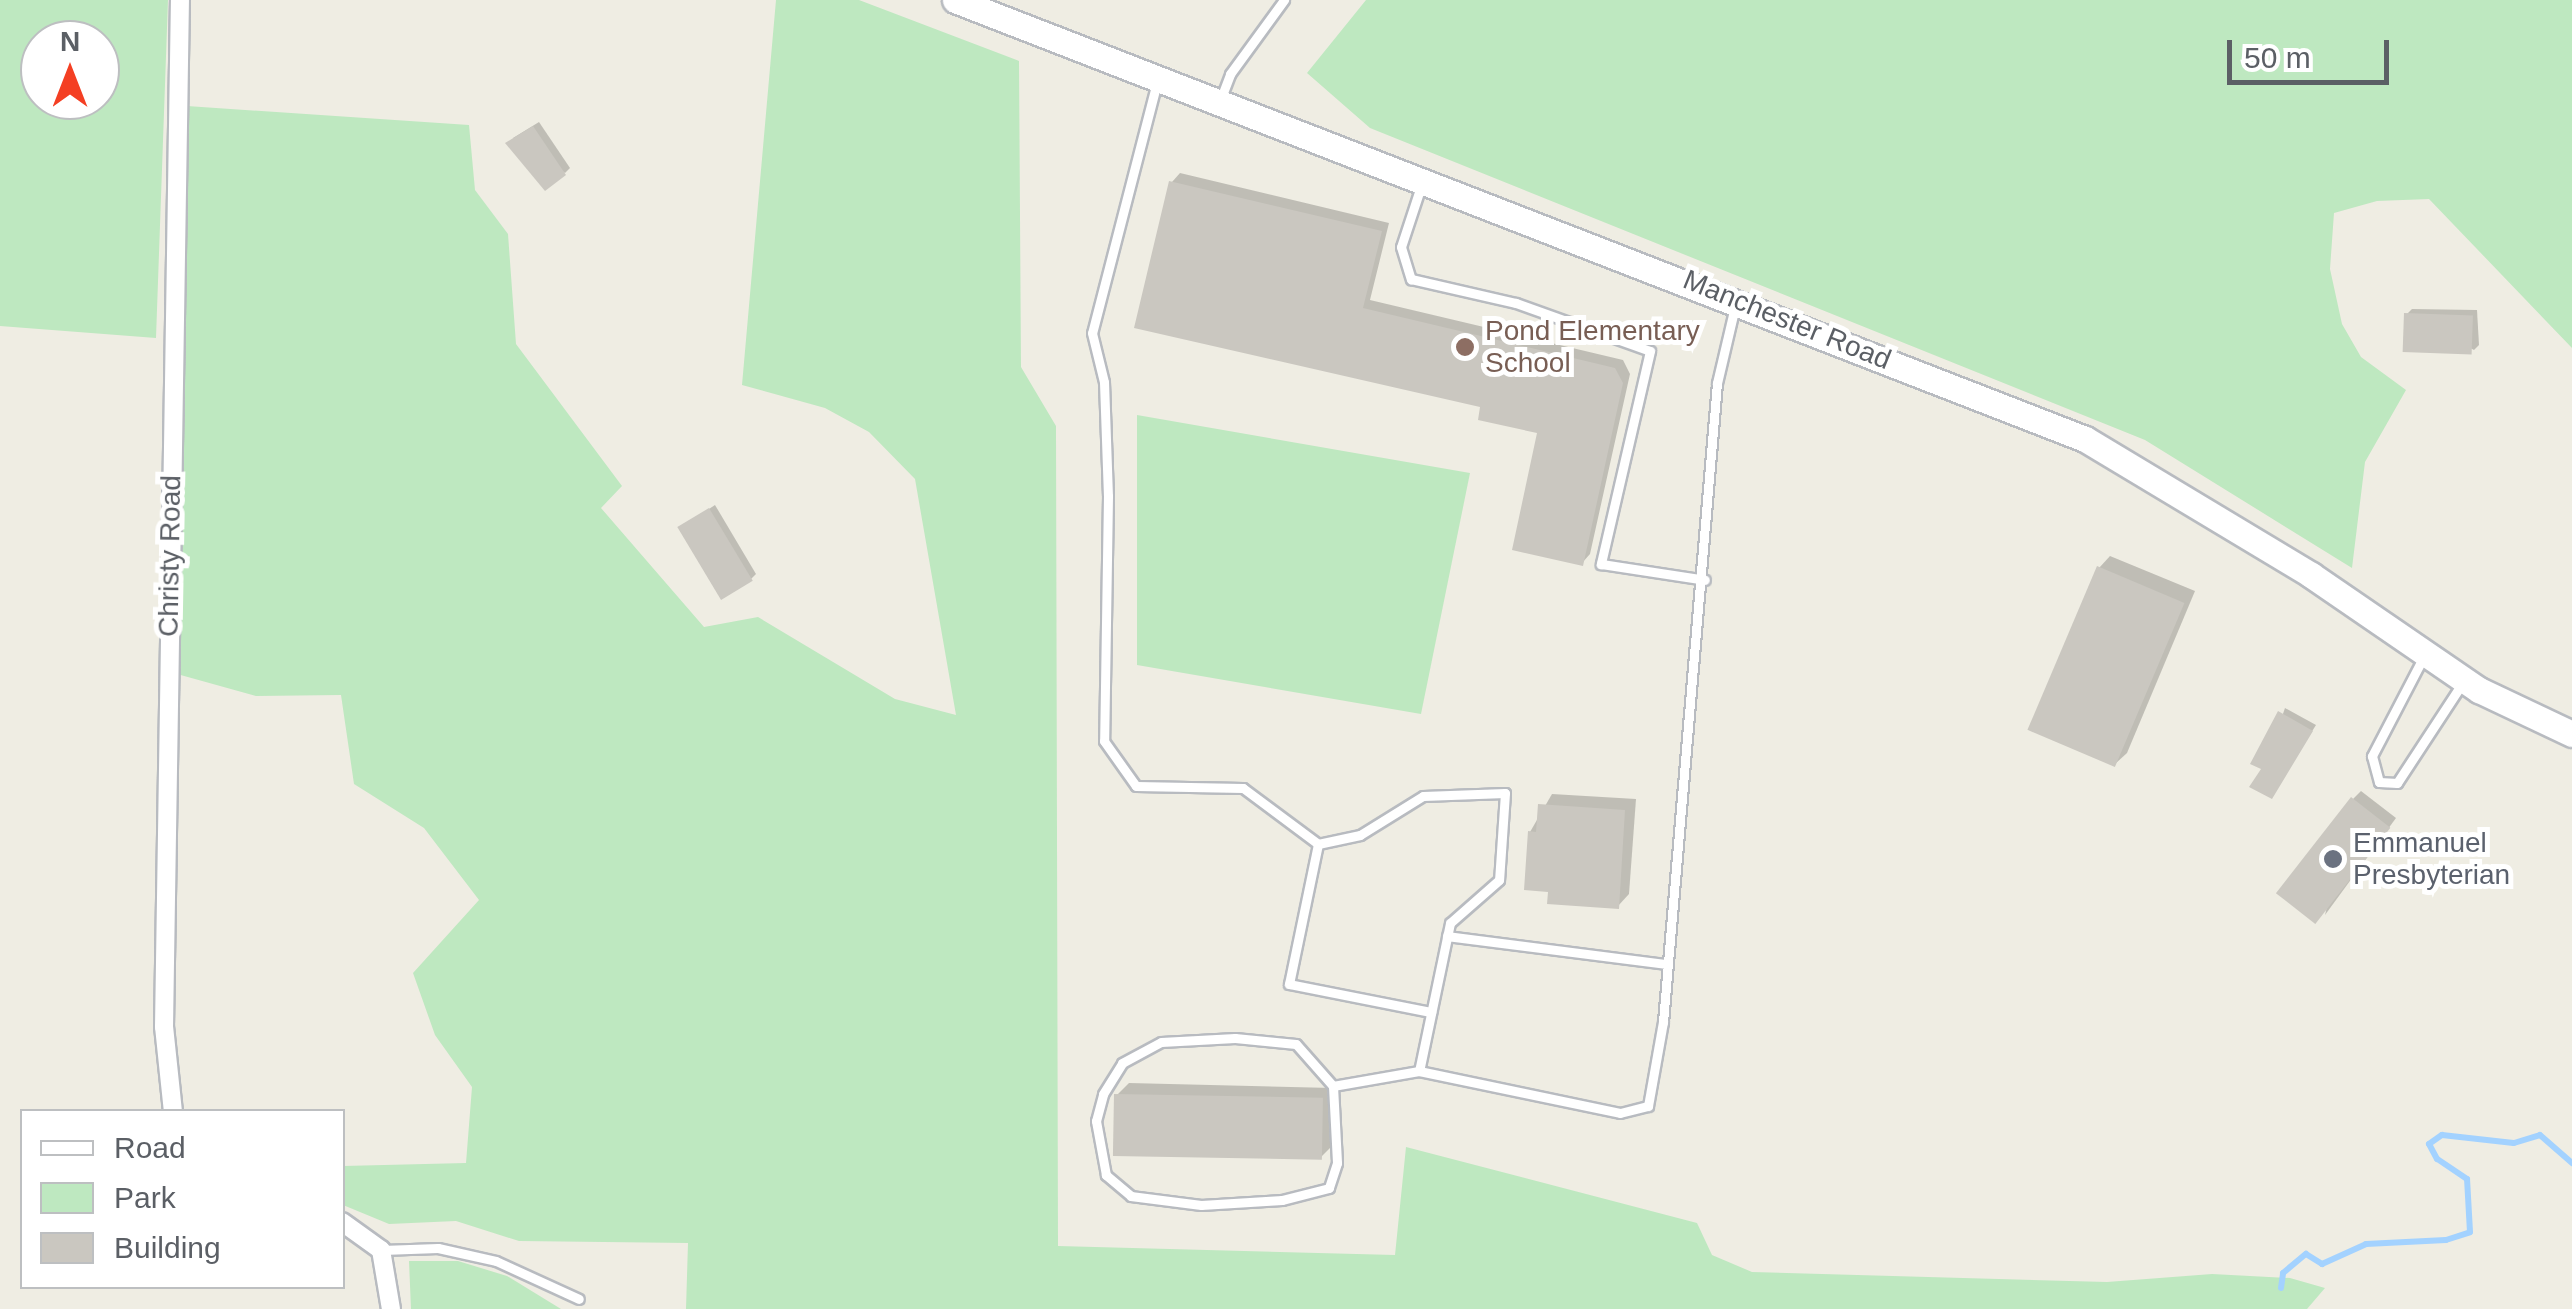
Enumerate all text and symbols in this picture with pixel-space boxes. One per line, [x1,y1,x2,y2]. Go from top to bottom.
north arrow [20,20,120,120]
scale bar [2232,20,2394,82]
text: N [60,26,80,57]
text: 50 m [2244,41,2311,74]
street label: Manchester Road [1678,263,1896,377]
place label: Pond Elementary School [1485,314,1700,380]
marker: Pond Elementary School [1454,336,1476,358]
street label: Christy Road [152,475,188,637]
place label: Emmanuel Presbyterian [2353,826,2510,892]
marker: Emmanuel Presbyterian [2322,848,2344,870]
legend [20,1109,345,1289]
text: Road [114,1131,186,1164]
text: Park [114,1181,176,1214]
text: Building [114,1231,221,1264]

